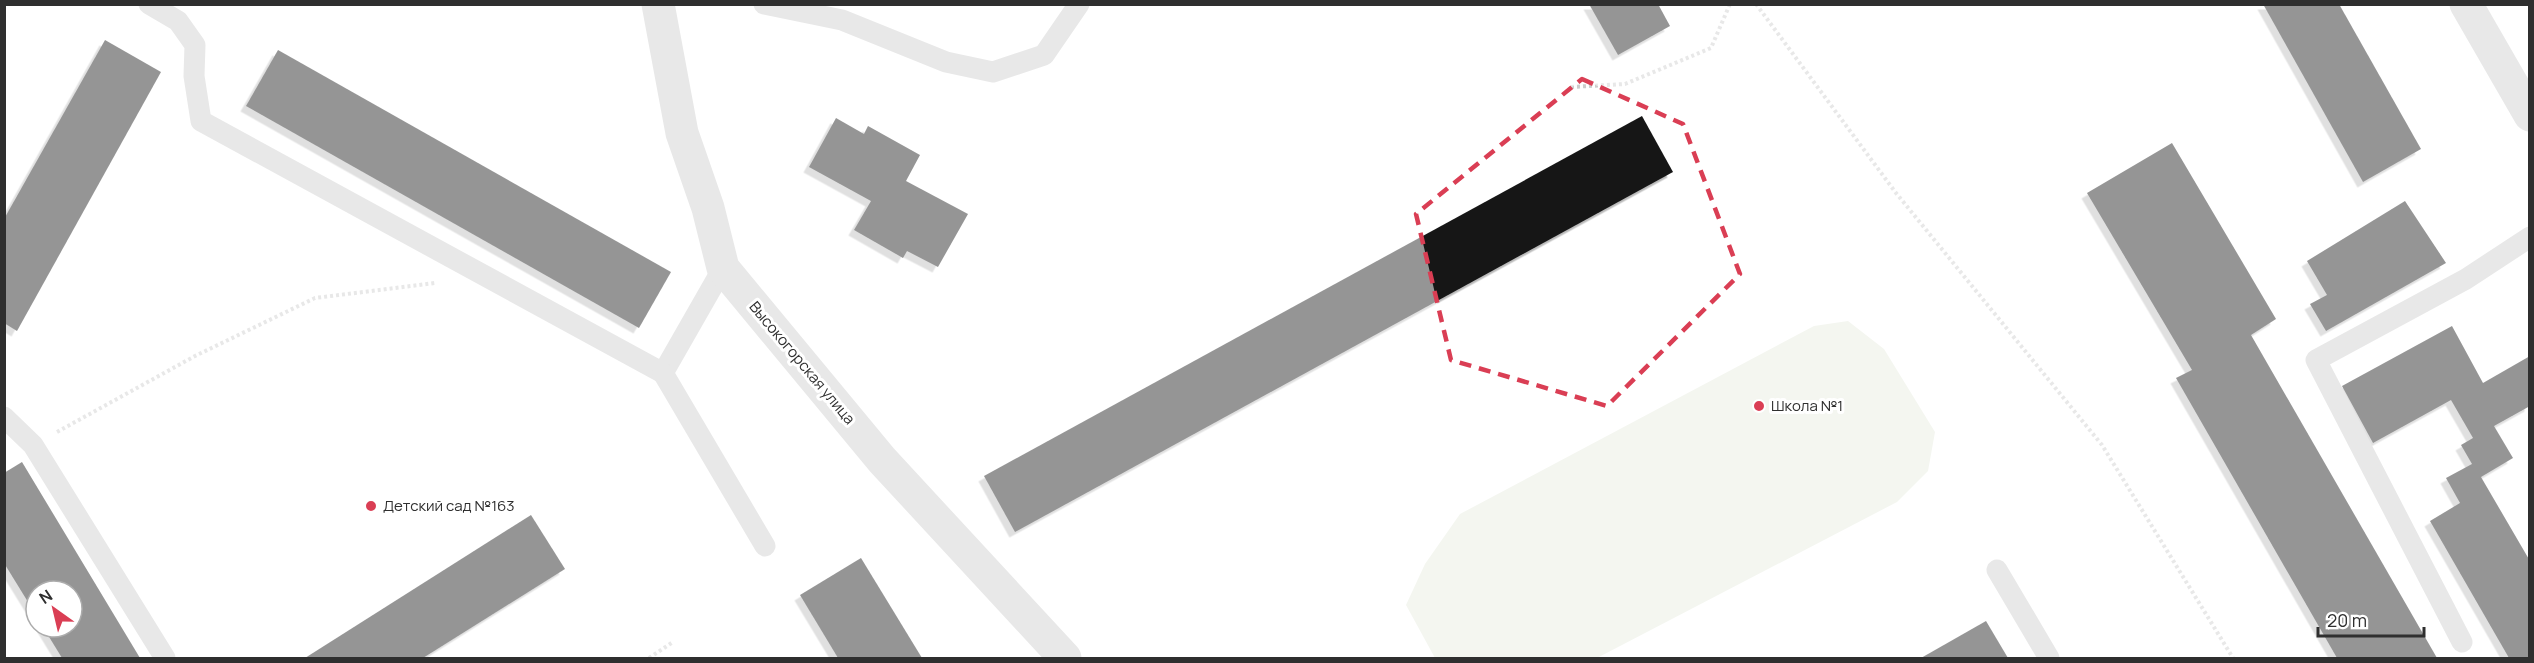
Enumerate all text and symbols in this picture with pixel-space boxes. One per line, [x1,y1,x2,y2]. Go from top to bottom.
street label: Высокогорская улица [745,297,860,429]
place label: Школа №1 [1771,395,1843,416]
marker: Школа №1 [1752,399,1766,413]
place label: Детский сад №163 [383,495,515,516]
marker: Детский сад №163 [364,499,378,513]
north arrow [24,579,84,639]
text: N [35,584,57,609]
scale bar [2318,600,2424,638]
text: 20 m [2327,608,2367,632]

